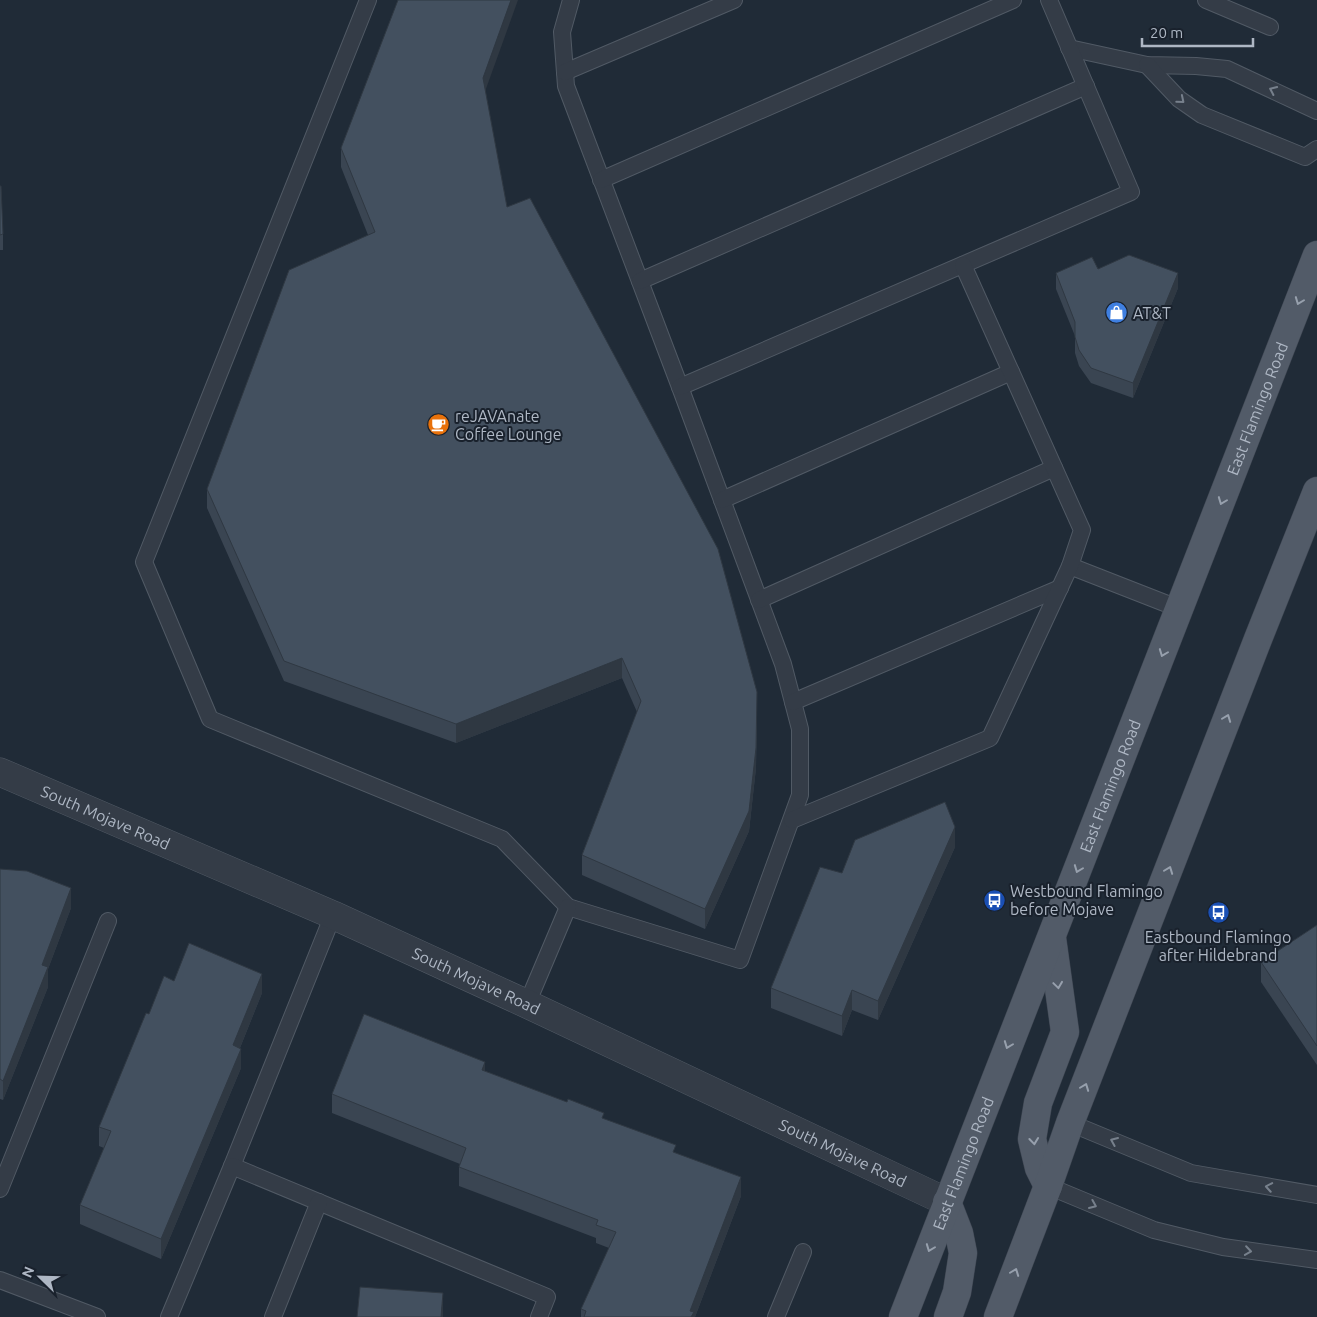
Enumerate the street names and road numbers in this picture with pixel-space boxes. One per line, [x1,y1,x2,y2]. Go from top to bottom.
street label: East Flamingo Road [1223,340,1291,478]
street label: East Flamingo Road [1076,717,1144,855]
street label: South Mojave Road [38,782,173,853]
street label: South Mojave Road [409,944,543,1018]
street label: East Flamingo Road [929,1094,997,1232]
street label: South Mojave Road [776,1115,909,1191]

